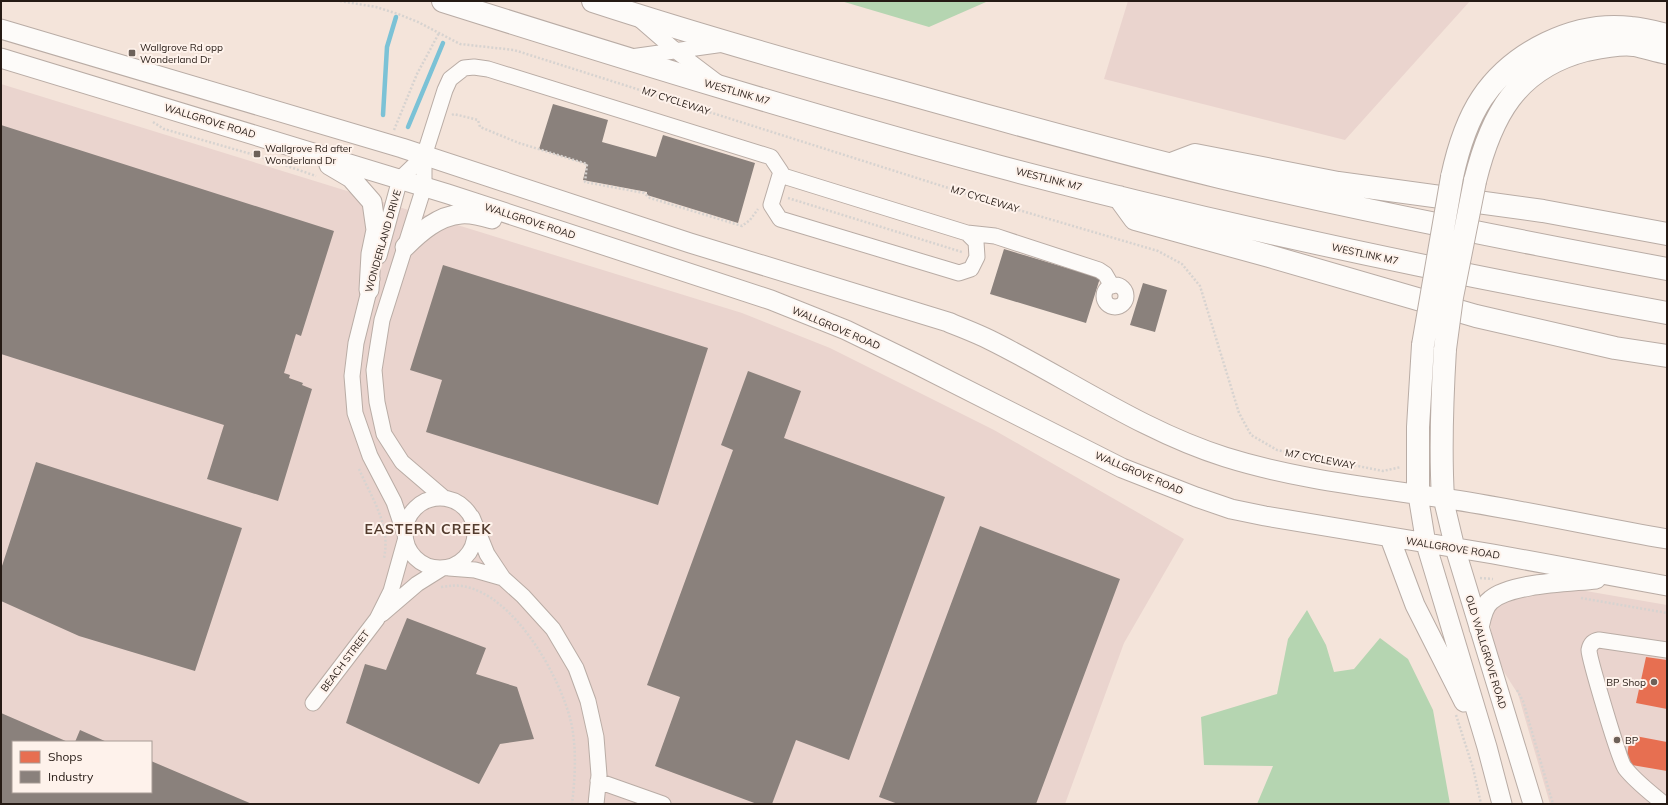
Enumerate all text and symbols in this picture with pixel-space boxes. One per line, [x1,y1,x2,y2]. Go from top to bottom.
place label: Wallgrove Rd opp Wonderland Dr [140,41,223,66]
marker: Wallgrove Rd opp Wonderland Dr [127,48,137,58]
street label: WESTLINK M7 [702,76,772,108]
street label: M7 CYCLEWAY [640,84,713,118]
street label: WALLGROVE ROAD [163,101,257,141]
place label: Wallgrove Rd after Wonderland Dr [265,142,352,167]
marker: Wallgrove Rd after Wonderland Dr [252,149,262,159]
street label: WESTLINK M7 [1014,164,1084,194]
street label: M7 CYCLEWAY [949,182,1022,216]
street label: WONDERLAND DRIVE [362,188,404,294]
street label: WALLGROVE ROAD [483,200,577,242]
street label: WESTLINK M7 [1330,241,1400,267]
street label: WALLGROVE ROAD [790,303,882,353]
street label: M7 CYCLEWAY [1284,446,1357,472]
street label: WALLGROVE ROAD [1093,448,1185,498]
district label: EASTERN CREEK [365,520,492,538]
street label: WALLGROVE ROAD [1405,534,1501,562]
street label: OLD WALLGROVE ROAD [1463,594,1509,710]
street label: BEACH STREET [318,628,372,694]
place label: BP Shop [1606,676,1646,689]
marker: BP Shop [1649,677,1659,687]
place label: BP [1625,734,1639,747]
marker: BP [1612,735,1622,745]
legend [12,741,152,793]
text: Shops [48,749,83,764]
text: Industry [48,769,94,784]

